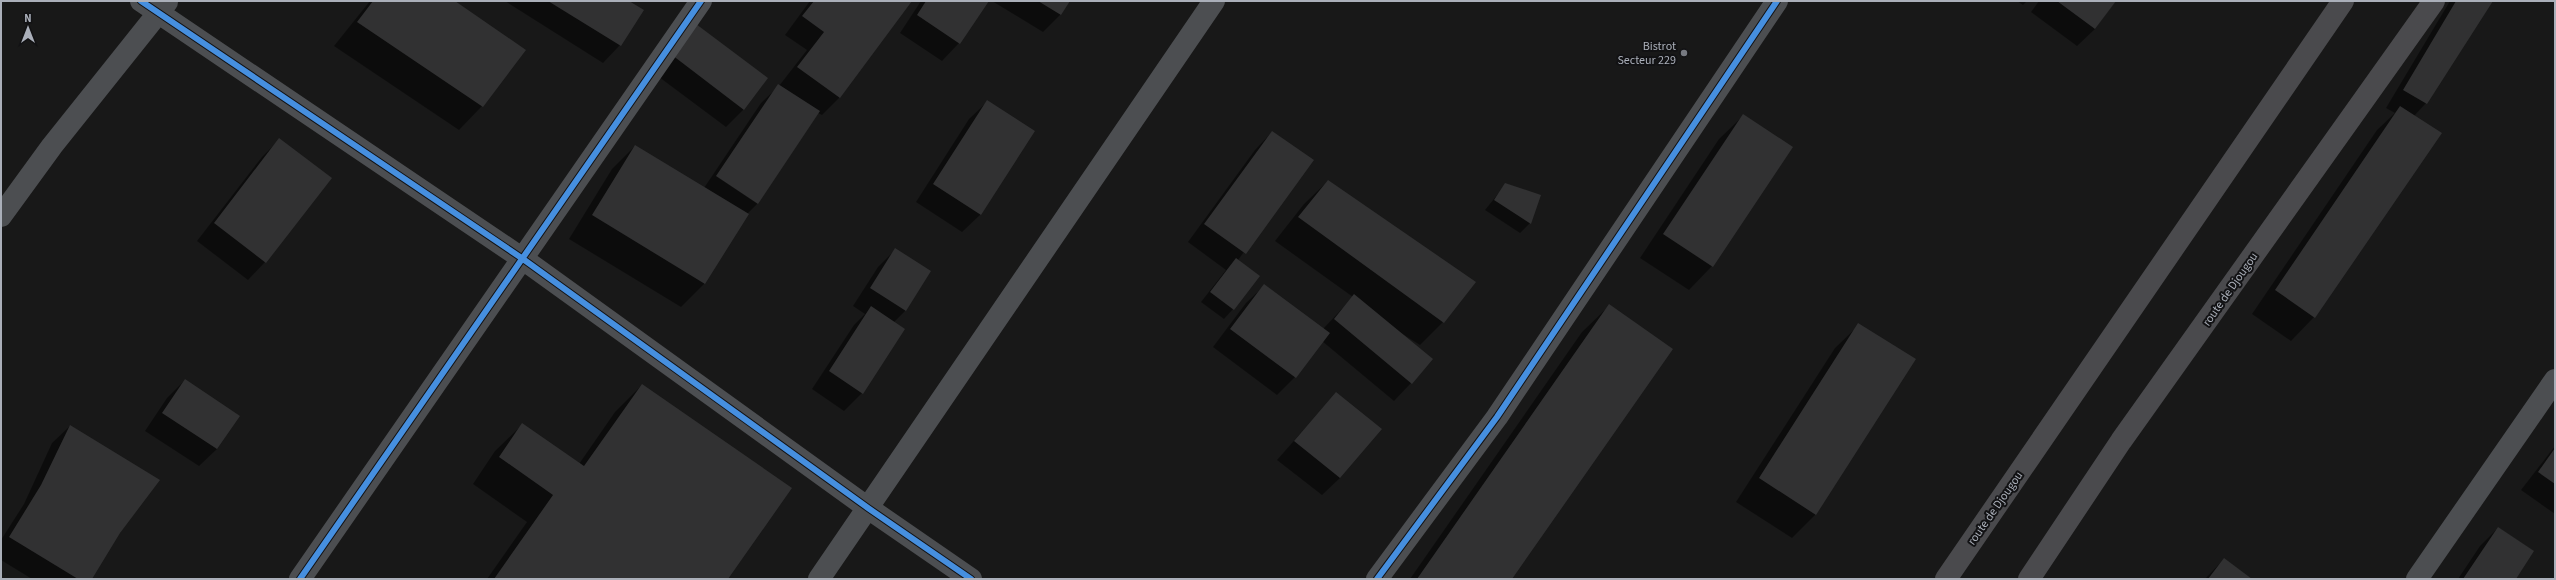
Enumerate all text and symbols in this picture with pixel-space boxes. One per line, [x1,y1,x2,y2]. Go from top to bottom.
north arrow [8,8,48,48]
text: N [24,11,32,26]
place label: Bistrot Secteur 229 [1617,38,1676,69]
marker: Bistrot Secteur 229 [1679,48,1689,58]
street label: route de Djougou [2199,249,2262,330]
street label: route de Djougou [1964,468,2027,549]

